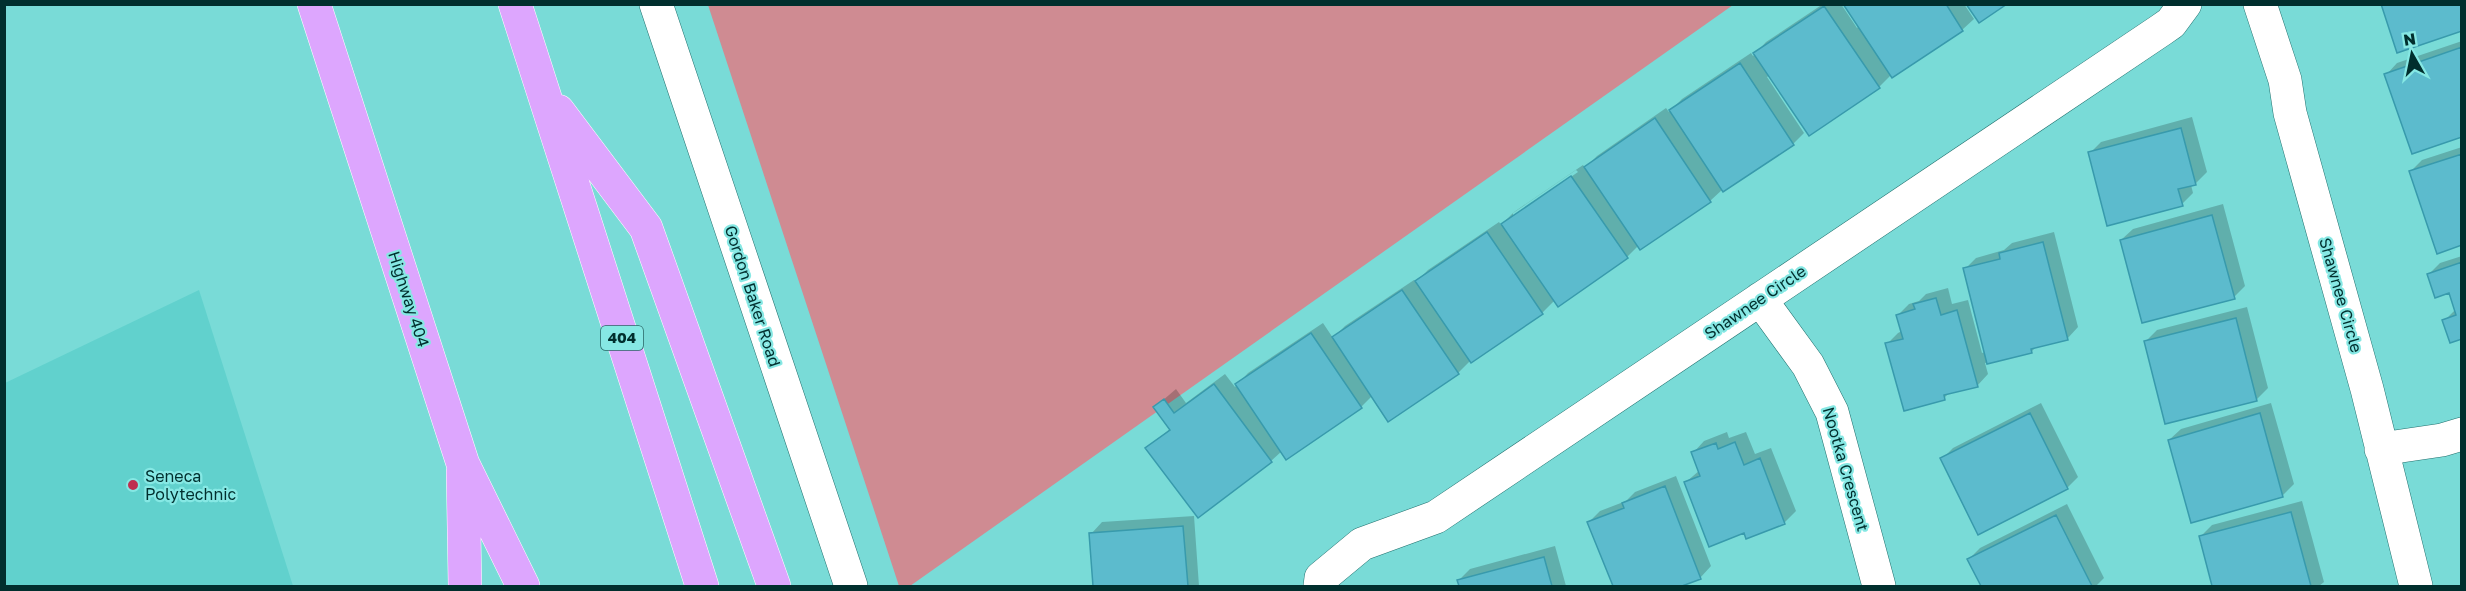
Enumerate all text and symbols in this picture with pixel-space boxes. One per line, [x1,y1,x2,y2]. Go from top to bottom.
north arrow [2382,24,2442,84]
text: N [2402,28,2417,50]
street label: Gordon Baker Road [721,223,785,369]
street label: Shawnee Circle [2315,235,2367,355]
street label: Highway 404 [384,248,434,350]
street label: Shawnee Circle [1700,261,1810,343]
road number: 404 [601,326,643,350]
street label: Nootka Crescent [1819,404,1873,534]
place label: Seneca Polytechnic [145,466,237,504]
marker: Seneca Polytechnic [126,478,140,492]

